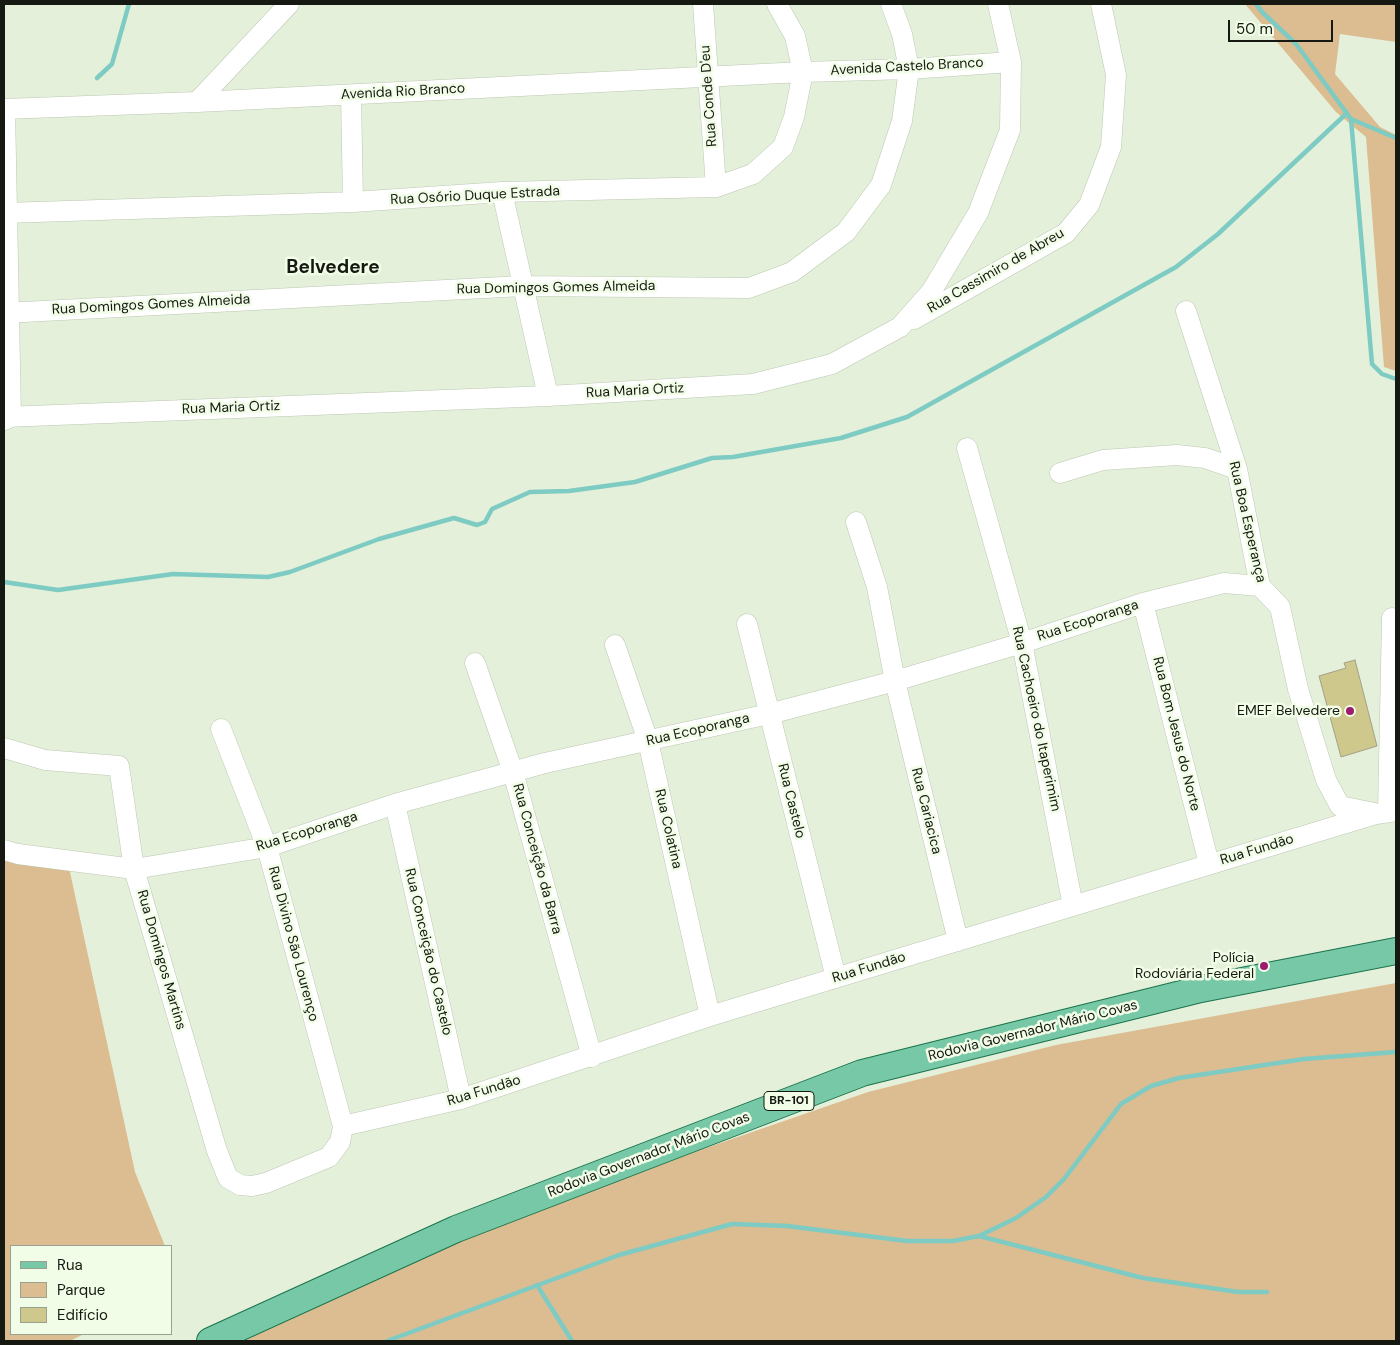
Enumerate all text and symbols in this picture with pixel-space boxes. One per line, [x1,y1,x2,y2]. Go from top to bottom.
scale bar [1230,10,1335,42]
text: 50 m [1236,19,1273,39]
street label: Rua Conde D'eu [697,45,721,147]
street label: Avenida Castelo Branco [830,55,984,79]
street label: Avenida Rio Branco [340,80,466,104]
street label: Rua Osório Duque Estrada [390,183,560,209]
street label: Rua Cassimiro de Abreu [925,225,1067,317]
district label: Belvedere [286,257,380,279]
street label: Rua Domingos Gomes Almeida [456,278,656,298]
street label: Rua Domingos Gomes Almeida [51,291,251,319]
street label: Rua Maria Ortiz [586,380,684,402]
street label: Rua Maria Ortiz [182,398,280,418]
street label: Rua Boa Esperança [1225,460,1269,584]
street label: Rua Ecoporanga [1035,597,1141,645]
street label: Rua Cachoeiro do Itaperimim [1008,625,1064,813]
street label: Rua Bom Jesus do Norte [1149,655,1203,813]
place label: EMEF Belvedere [1237,703,1340,719]
marker: EMEF Belvedere [1344,705,1356,717]
street label: Rua Ecoporanga [645,710,751,750]
street label: Rua Castelo [774,762,808,840]
street label: Rua Cariacica [907,766,945,856]
street label: Rua Conceição da Barra [509,782,565,936]
street label: Rua Colatina [651,788,685,870]
street label: Rua Ecoporanga [254,809,360,855]
street label: Rua Fundão [1218,831,1296,869]
street label: Rua Divino São Lourenço [264,865,322,1023]
street label: Rua Conceição do Castelo [401,867,455,1037]
street label: Rua Domingos Martins [133,888,189,1032]
street label: Rua Fundão [830,949,908,987]
place label: Polícia Rodoviária Federal [1135,950,1254,982]
marker: Polícia Rodoviária Federal [1258,960,1270,972]
street label: Rodovia Governador Mário Covas [927,997,1139,1065]
street label: Rua Fundão [445,1072,523,1110]
road number: BR-101 [764,1092,814,1110]
street label: Rodovia Governador Mário Covas [546,1109,752,1201]
legend [10,1245,172,1335]
text: Rua [57,1255,83,1275]
text: Parque [57,1280,105,1300]
text: Edifício [57,1305,108,1325]

